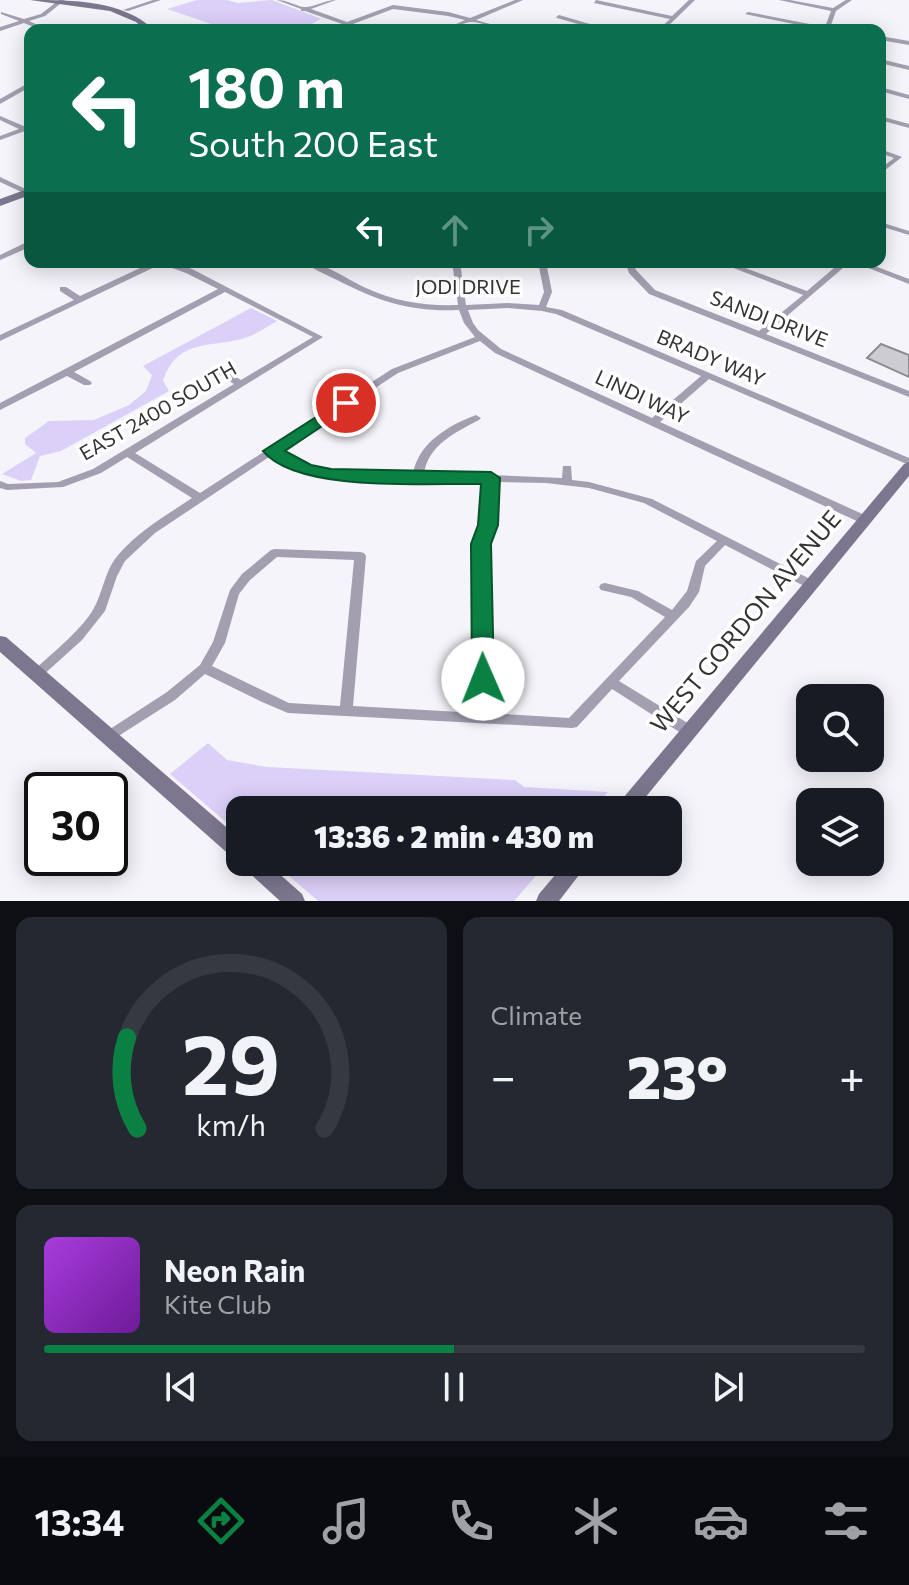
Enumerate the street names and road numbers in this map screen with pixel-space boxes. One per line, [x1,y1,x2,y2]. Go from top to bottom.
street label: JODI DRIVE [415,274,521,298]
street label: SANDI DRIVE [707,285,832,352]
street label: BRADY WAY [654,324,769,391]
street label: EAST 2400 SOUTH [75,355,240,465]
street label: LINDI WAY [592,364,693,428]
street label: WEST GORDON AVENUE [643,504,846,738]

